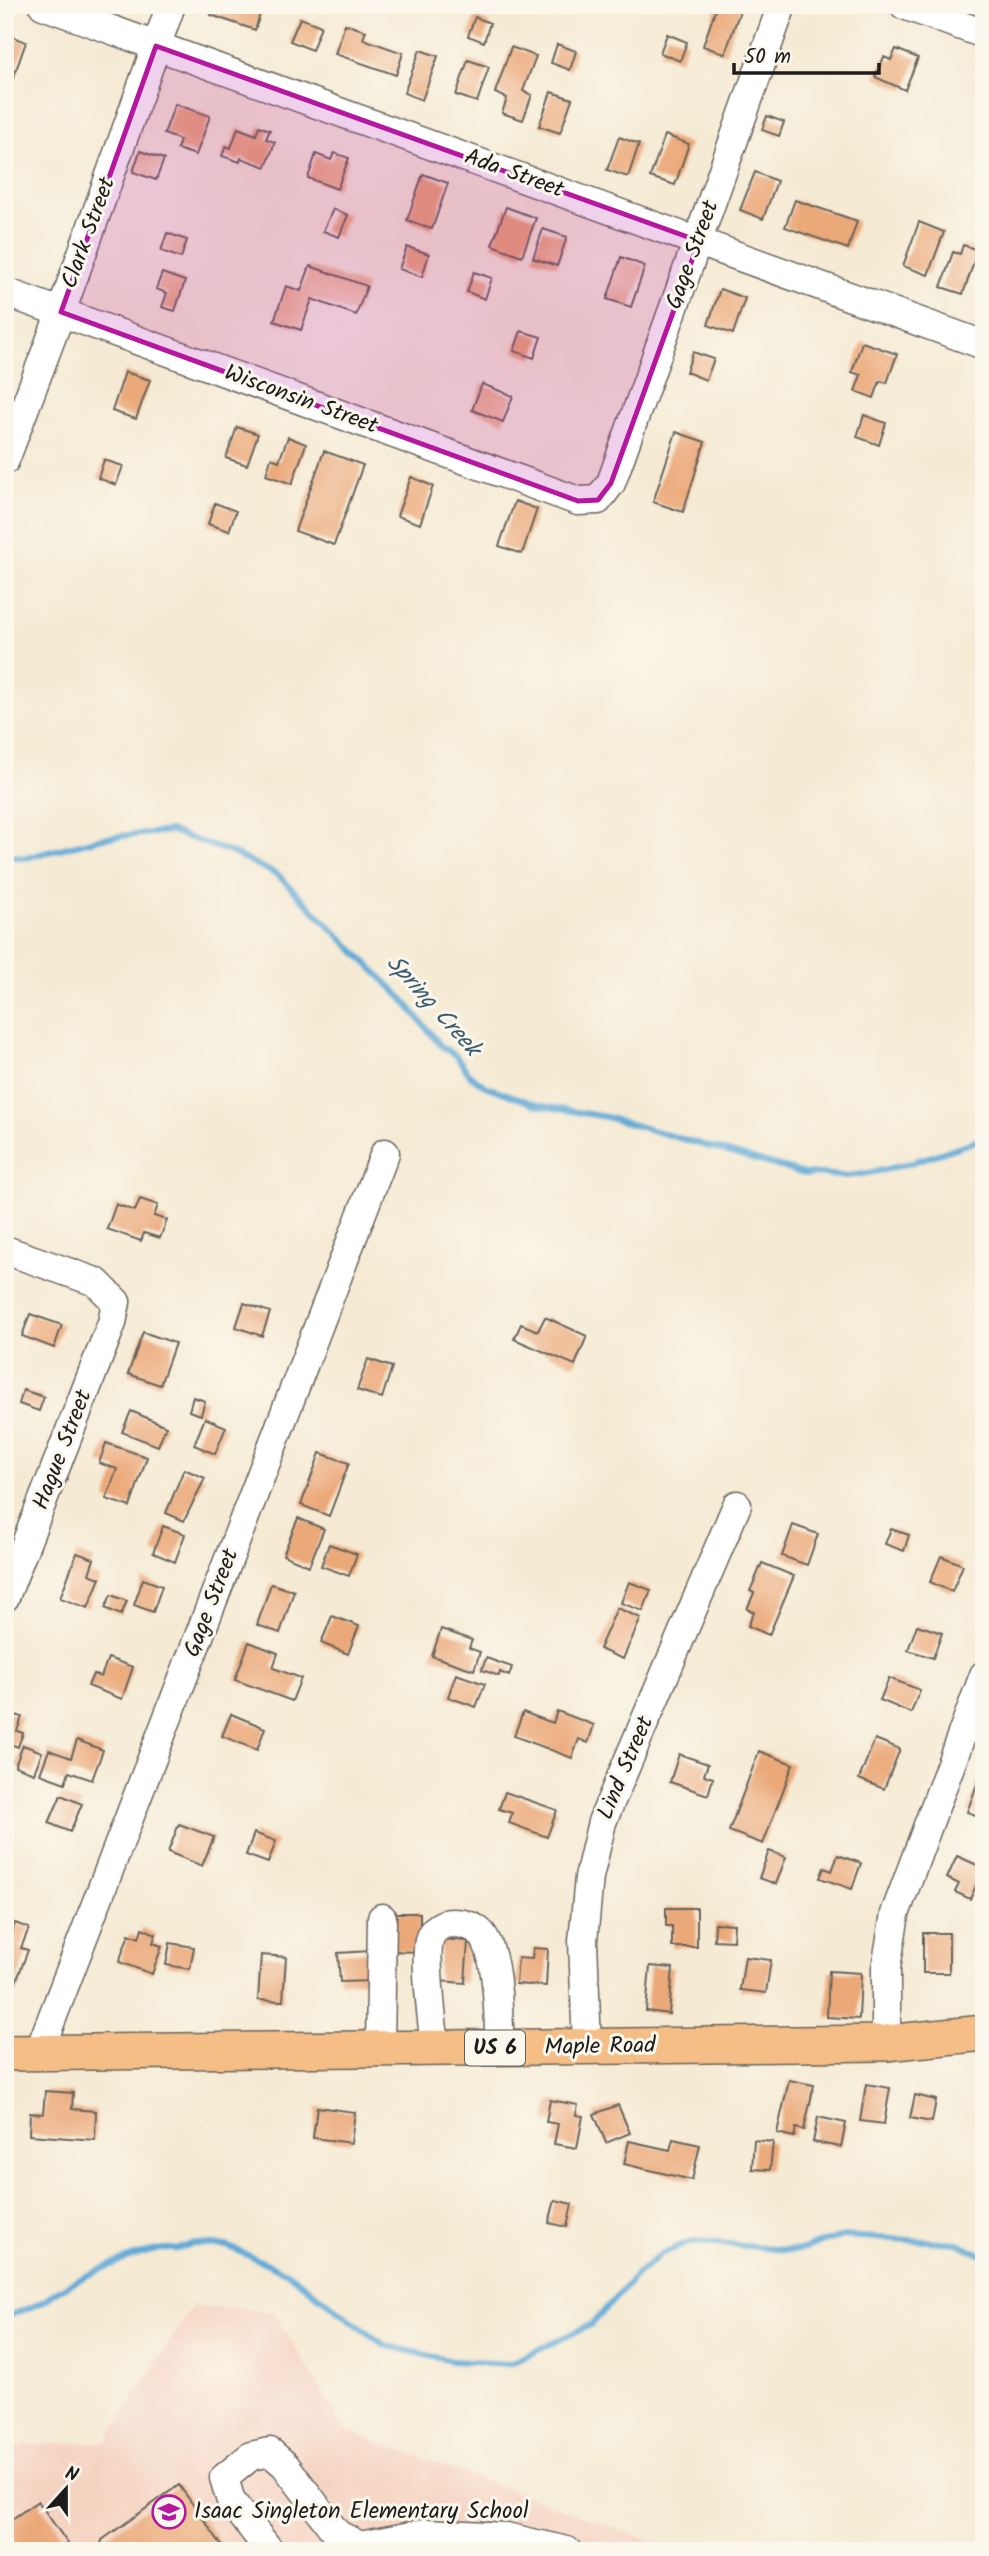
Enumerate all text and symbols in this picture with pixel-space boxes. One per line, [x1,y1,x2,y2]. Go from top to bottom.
scale bar [734,32,879,76]
text: 50 m [744,41,791,74]
street label: Ada Street [459,139,570,209]
street label: Clark Street [52,171,126,294]
street label: Gage Street [657,194,730,315]
street label: Wisconsin Street [219,356,384,445]
water label: Spring Creek [376,946,492,1069]
street label: Hague Street [24,1384,103,1515]
street label: Gage Street [175,1542,250,1663]
street label: Lind Street [588,1710,664,1825]
street label: Maple Road [544,2028,656,2066]
road number: US 6 [465,2030,525,2066]
north arrow [32,2454,102,2524]
text: N [60,2459,82,2491]
school or university icon: Isaac Singleton Elementary School [150,2493,188,2531]
place label: Isaac Singleton Elementary School [194,2494,529,2530]

